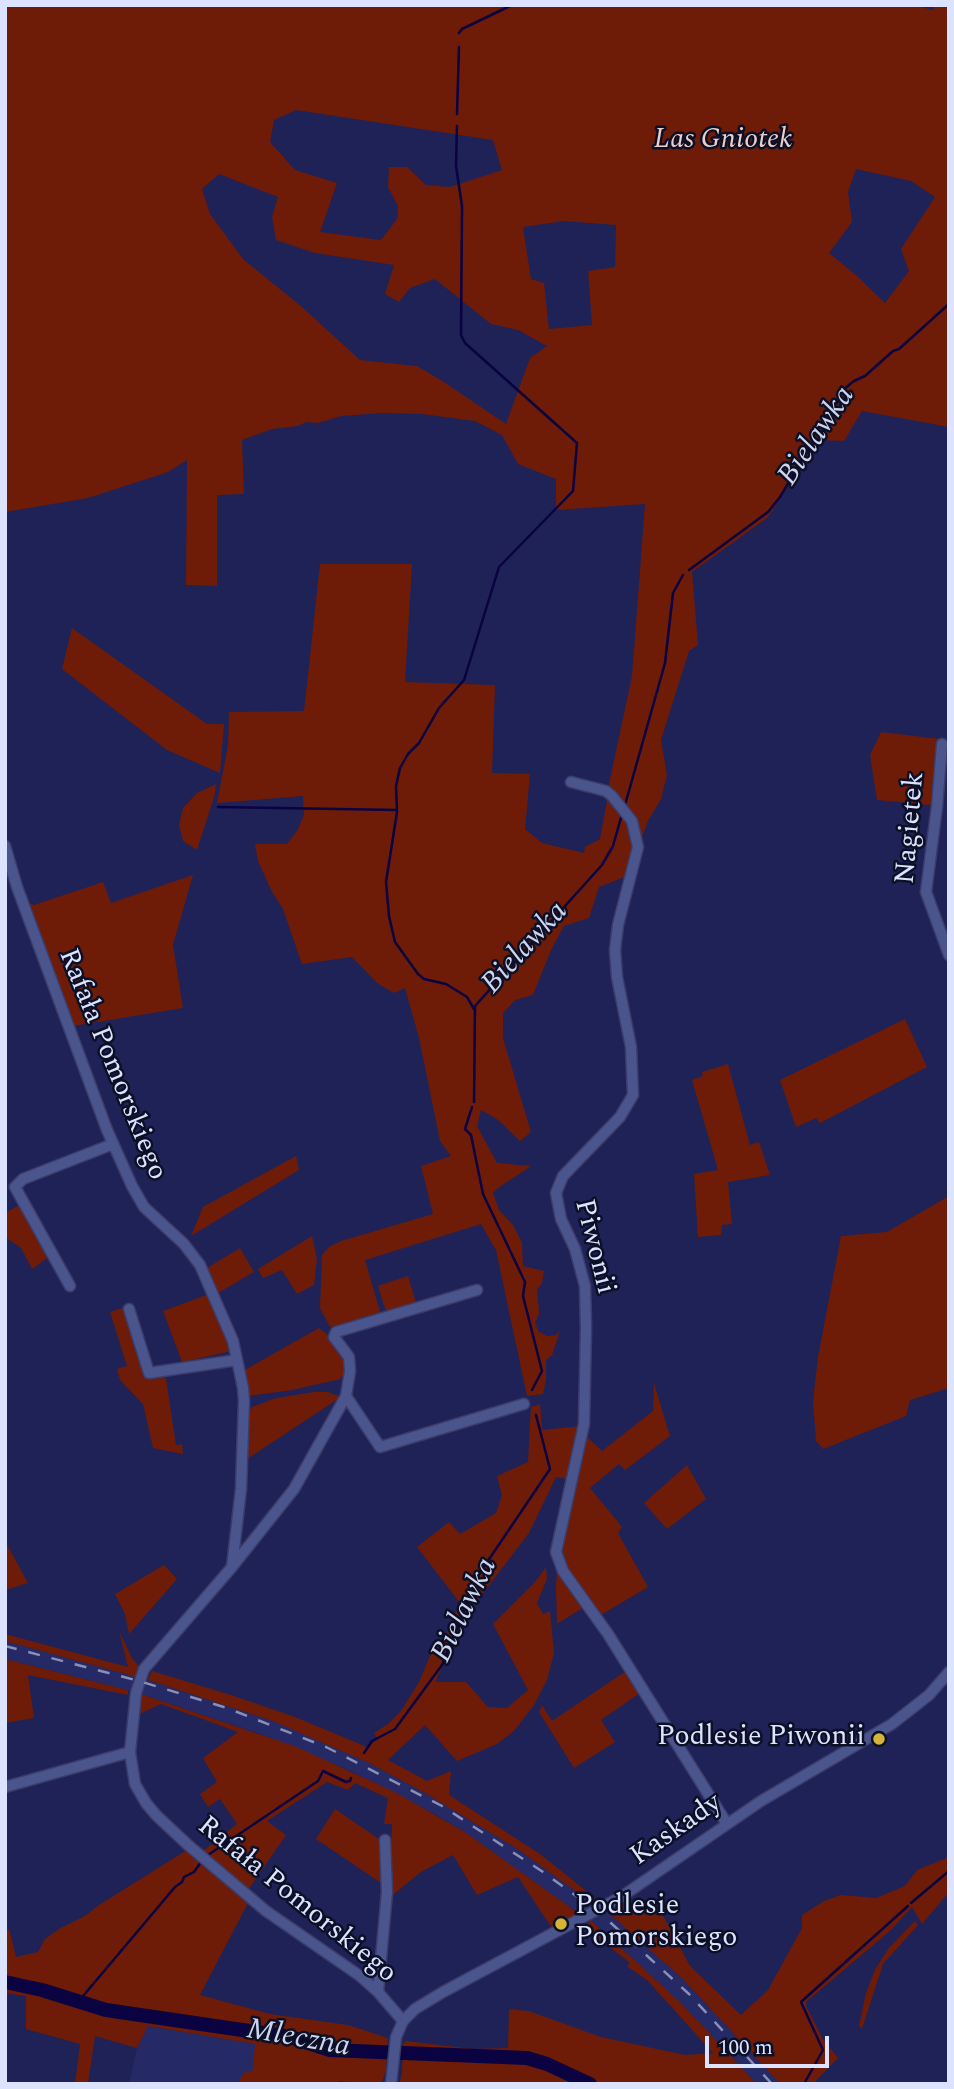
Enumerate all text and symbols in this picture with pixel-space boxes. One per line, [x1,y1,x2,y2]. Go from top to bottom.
park label: Las Gniotek [654,125,792,159]
water label: Bielawka [772,381,864,493]
street label: Nagietek [890,771,934,885]
water label: Bielawka [475,895,577,1003]
street label: Rafała Pomorskiego [49,944,173,1186]
street label: Piwonii [565,1196,621,1298]
water label: Bielawka [425,1553,507,1669]
place label: Podlesie Piwonii [657,1722,865,1756]
marker: Podlesie Piwonii [871,1731,887,1747]
street label: Kaskady [625,1788,729,1874]
street label: Rafała Pomorskiego [190,1810,402,1992]
place label: Podlesie Pomorskiego [575,1891,737,1957]
marker: Podlesie Pomorskiego [553,1916,569,1932]
water label: Mleczna [243,2013,353,2067]
scale bar [709,2022,833,2066]
text: 100 m [718,2032,773,2064]

